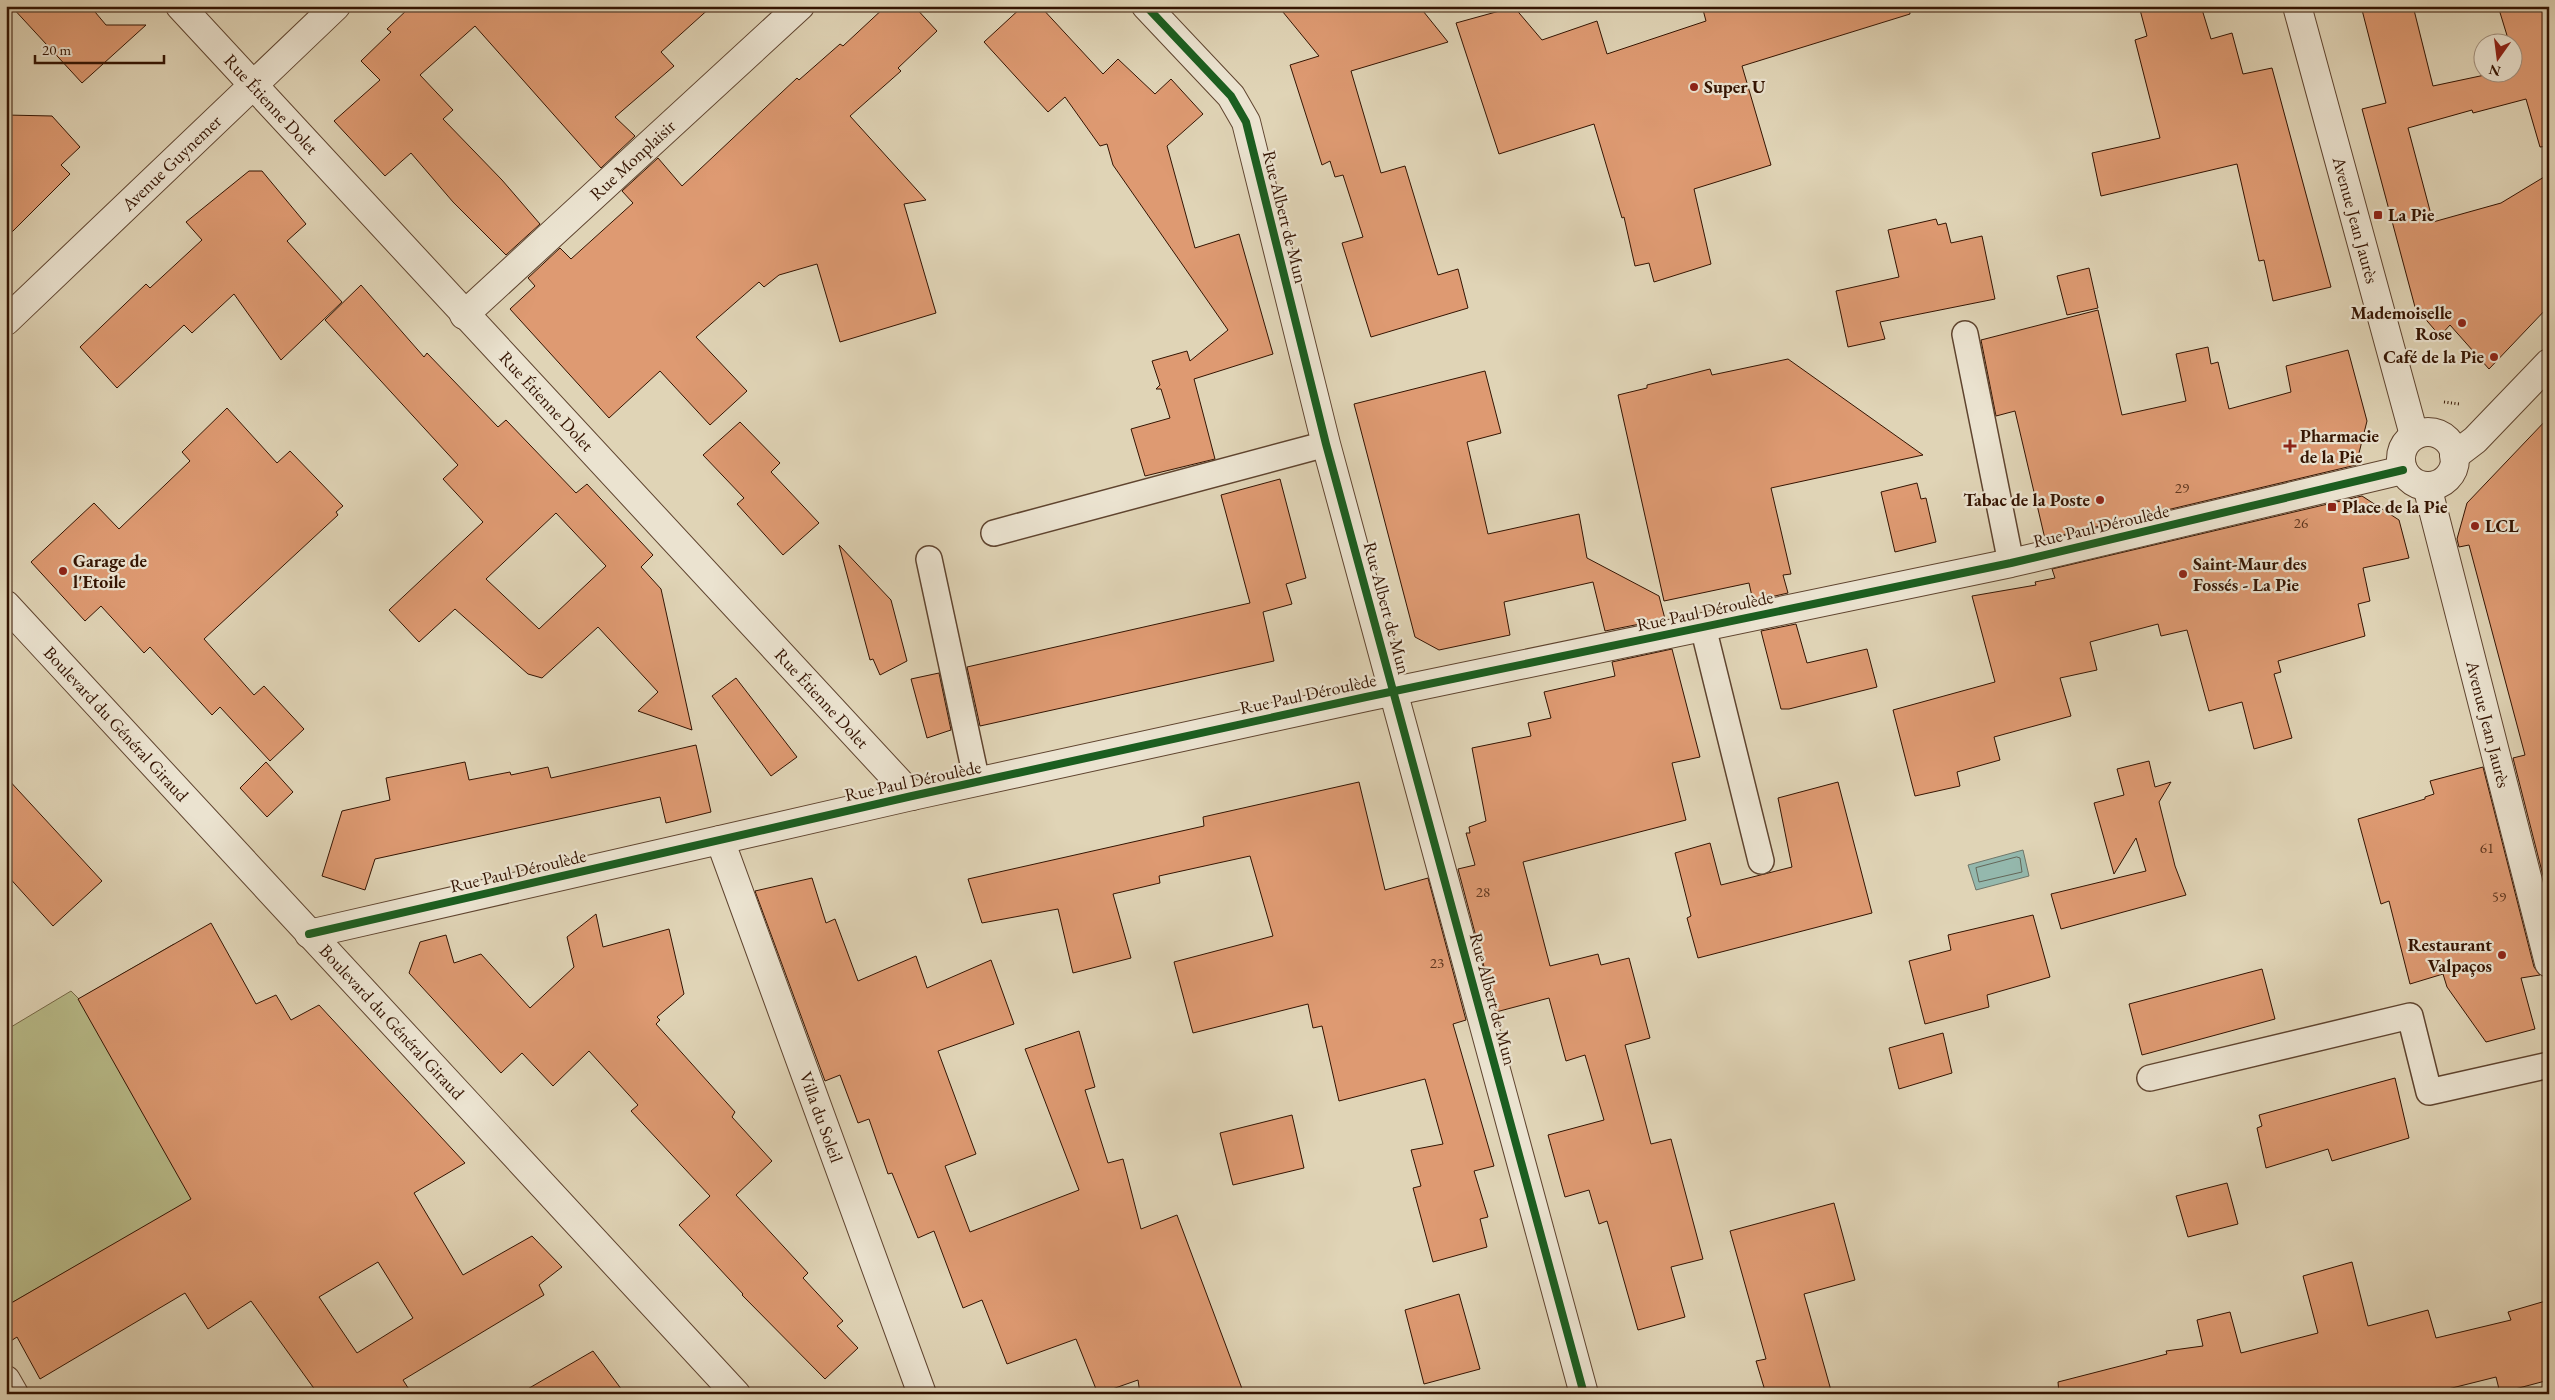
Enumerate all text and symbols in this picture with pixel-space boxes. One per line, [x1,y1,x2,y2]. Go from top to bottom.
scale bar [35,32,164,64]
north arrow [2472,32,2522,82]
text: 20 m [42,40,71,59]
street label: Rue Étienne Dolet [219,49,324,159]
text: N [2487,60,2503,81]
place label: Super U [1704,75,1766,98]
marker: Super U [1688,81,1700,93]
street label: Avenue Guynemer [116,110,226,216]
street label: Rue Monplaisir [584,114,680,205]
street label: Rue Albert de Mun [1258,148,1313,286]
street label: Avenue Jean Jaurès [2327,153,2384,286]
place label: La Pie [2388,203,2435,226]
marker: La Pie [2372,209,2384,221]
place label: Mademoiselle Rose [2350,301,2452,345]
marker: Mademoiselle Rose [2456,317,2468,329]
place label: Café de la Pie [2383,345,2484,368]
street label: Rue Étienne Dolet [495,346,599,456]
marker: Café de la Pie [2488,351,2500,363]
place label: Pharmacie de la Pie [2300,424,2379,468]
marker: Pharmacie de la Pie [2284,440,2296,452]
house number: 29 [2175,478,2189,497]
place label: Tabac de la Poste [1963,488,2090,511]
marker: Tabac de la Poste [2094,494,2106,506]
place label: Place de la Pie [2342,495,2448,518]
street label: Rue Paul Déroulède [2031,499,2171,552]
marker: Place de la Pie [2326,501,2338,513]
house number: 26 [2294,513,2308,532]
place label: LCL [2485,514,2519,537]
marker: LCL [2469,520,2481,532]
street label: Rue Albert de Mun [1359,539,1416,677]
place label: Garage de l'Etoile [73,549,147,593]
place label: Saint-Maur des Fossés - La Pie [2193,552,2307,596]
marker: Garage de l'Etoile [57,565,69,577]
marker: Saint-Maur des Fossés - La Pie [2177,568,2189,580]
street label: Rue Paul Déroulède [1635,585,1775,636]
street label: Boulevard du Général Giraud [39,641,194,807]
street label: Rue Étienne Dolet [770,643,874,753]
street label: Avenue Jean Jaurès [2461,657,2516,790]
street label: Rue Paul Déroulède [1238,668,1378,719]
street label: Rue Paul Déroulède [843,755,983,806]
house number: 61 [2480,838,2494,857]
street label: Rue Paul Déroulède [448,844,588,897]
house number: 28 [1476,882,1490,901]
house number: 59 [2492,887,2506,906]
street label: Rue Albert de Mun [1465,930,1522,1068]
place label: Restaurant Valpaços [2408,933,2492,977]
street label: Boulevard du Général Giraud [315,939,470,1105]
marker: Restaurant Valpaços [2496,949,2508,961]
house number: 23 [1430,953,1444,972]
street label: Villa du Soleil [794,1068,849,1166]

